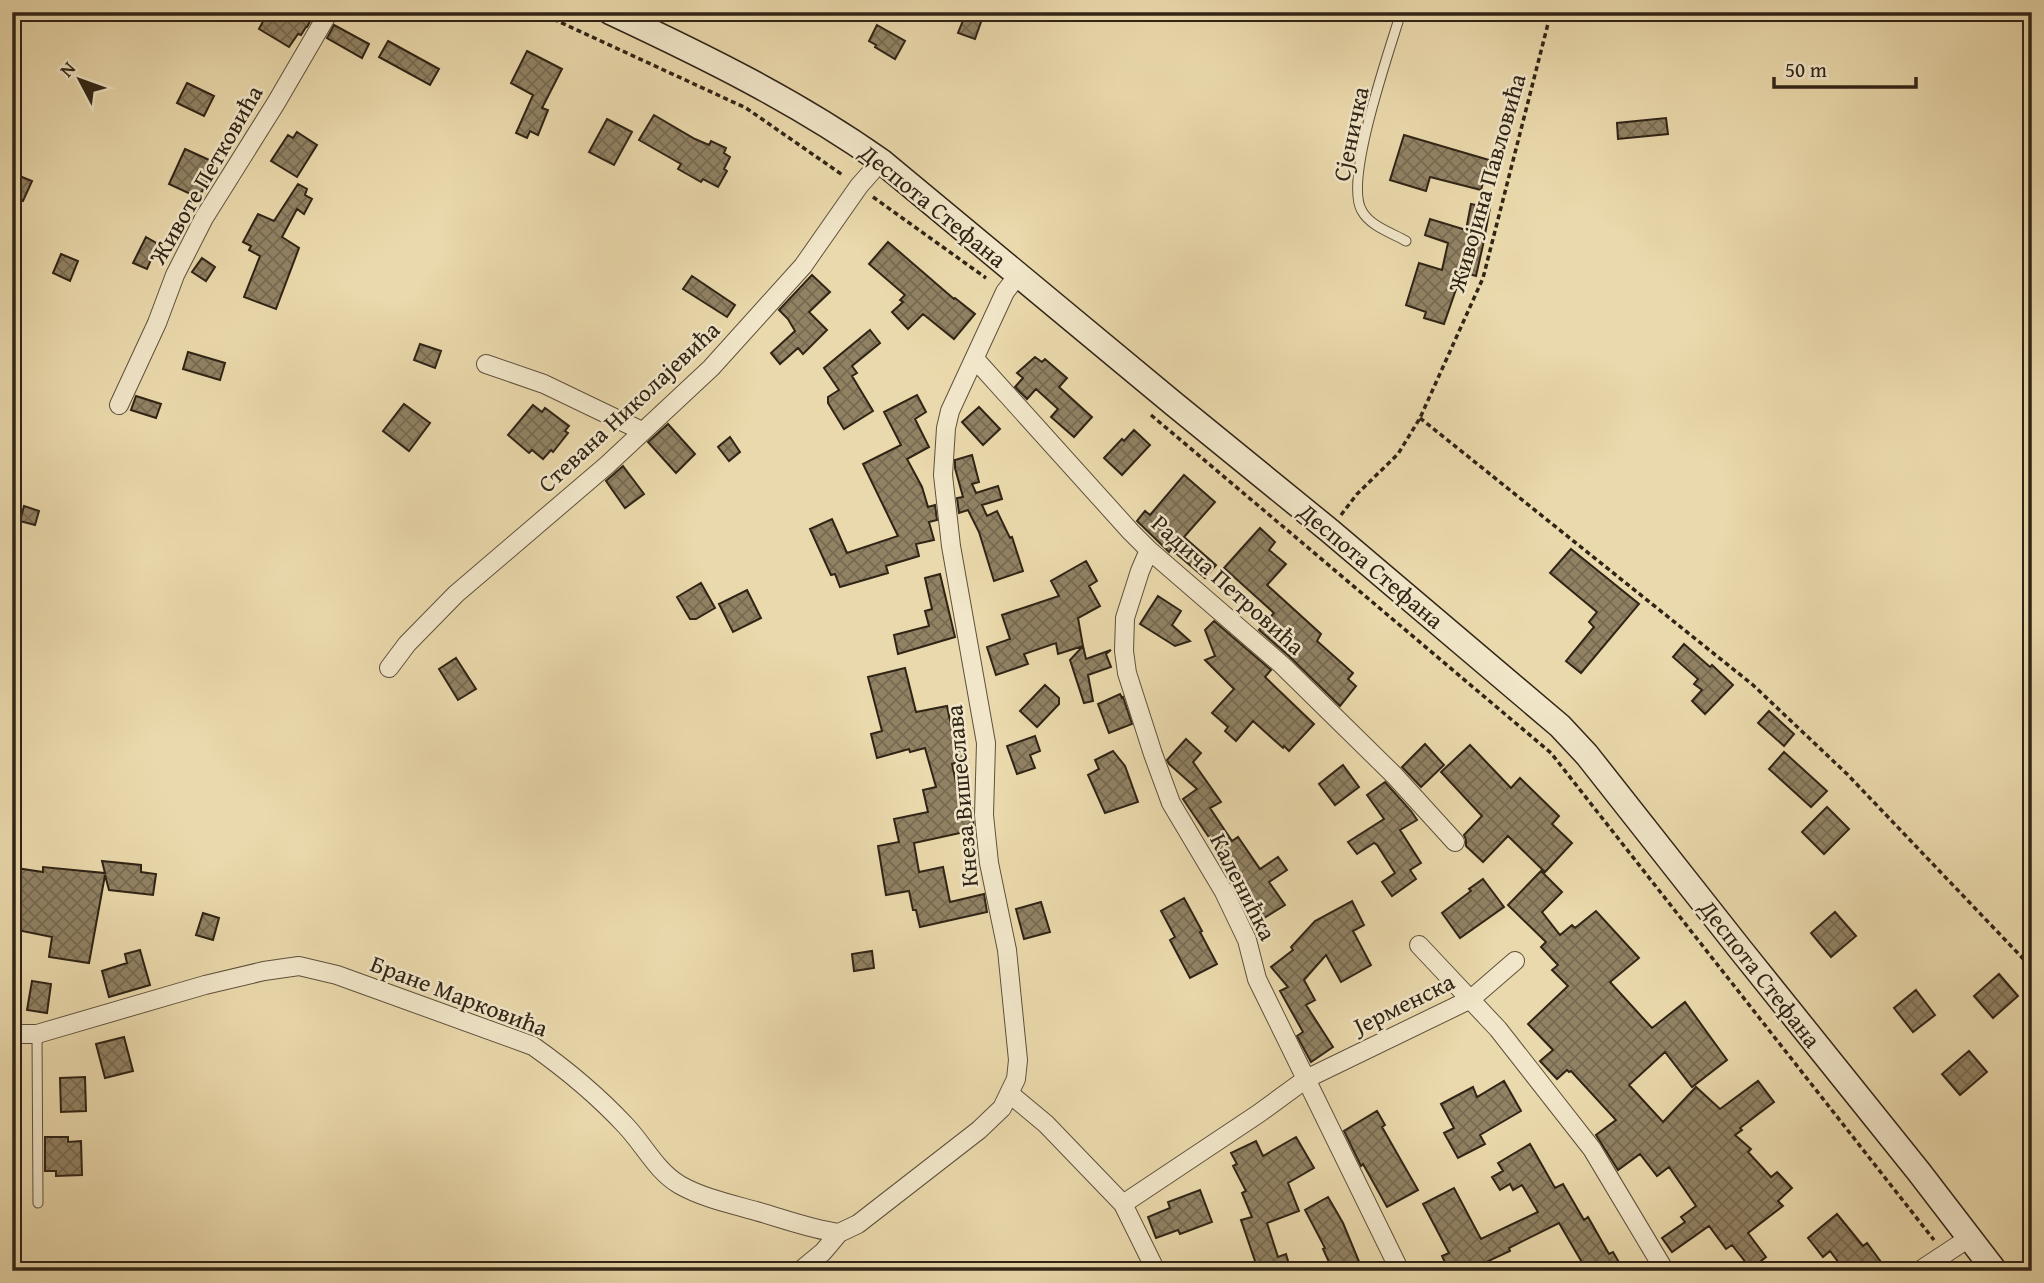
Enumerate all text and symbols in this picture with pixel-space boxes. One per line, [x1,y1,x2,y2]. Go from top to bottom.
north arrow [46,46,116,116]
scale bar [1774,46,1916,90]
text: 50 m [1785,54,1827,85]
text: N [52,55,82,83]
street label: Живојина Павловића [1438,69,1535,297]
street label: Животе Петковића [139,78,271,272]
street label: Сјеничка [1323,83,1378,184]
street label: Деспота Стефана [852,135,1015,276]
street label: Стевана Николајевића [530,312,728,501]
street label: Деспота Стефана [1290,494,1452,637]
street label: Радича Петровића [1144,506,1313,663]
street label: Кнеза Вишеслава [936,703,987,889]
street label: Каленићка [1201,827,1286,947]
street label: Деспота Стефана [1691,891,1830,1056]
street label: Бране Марковића [365,946,553,1046]
street label: Јерменска [1345,964,1461,1044]

